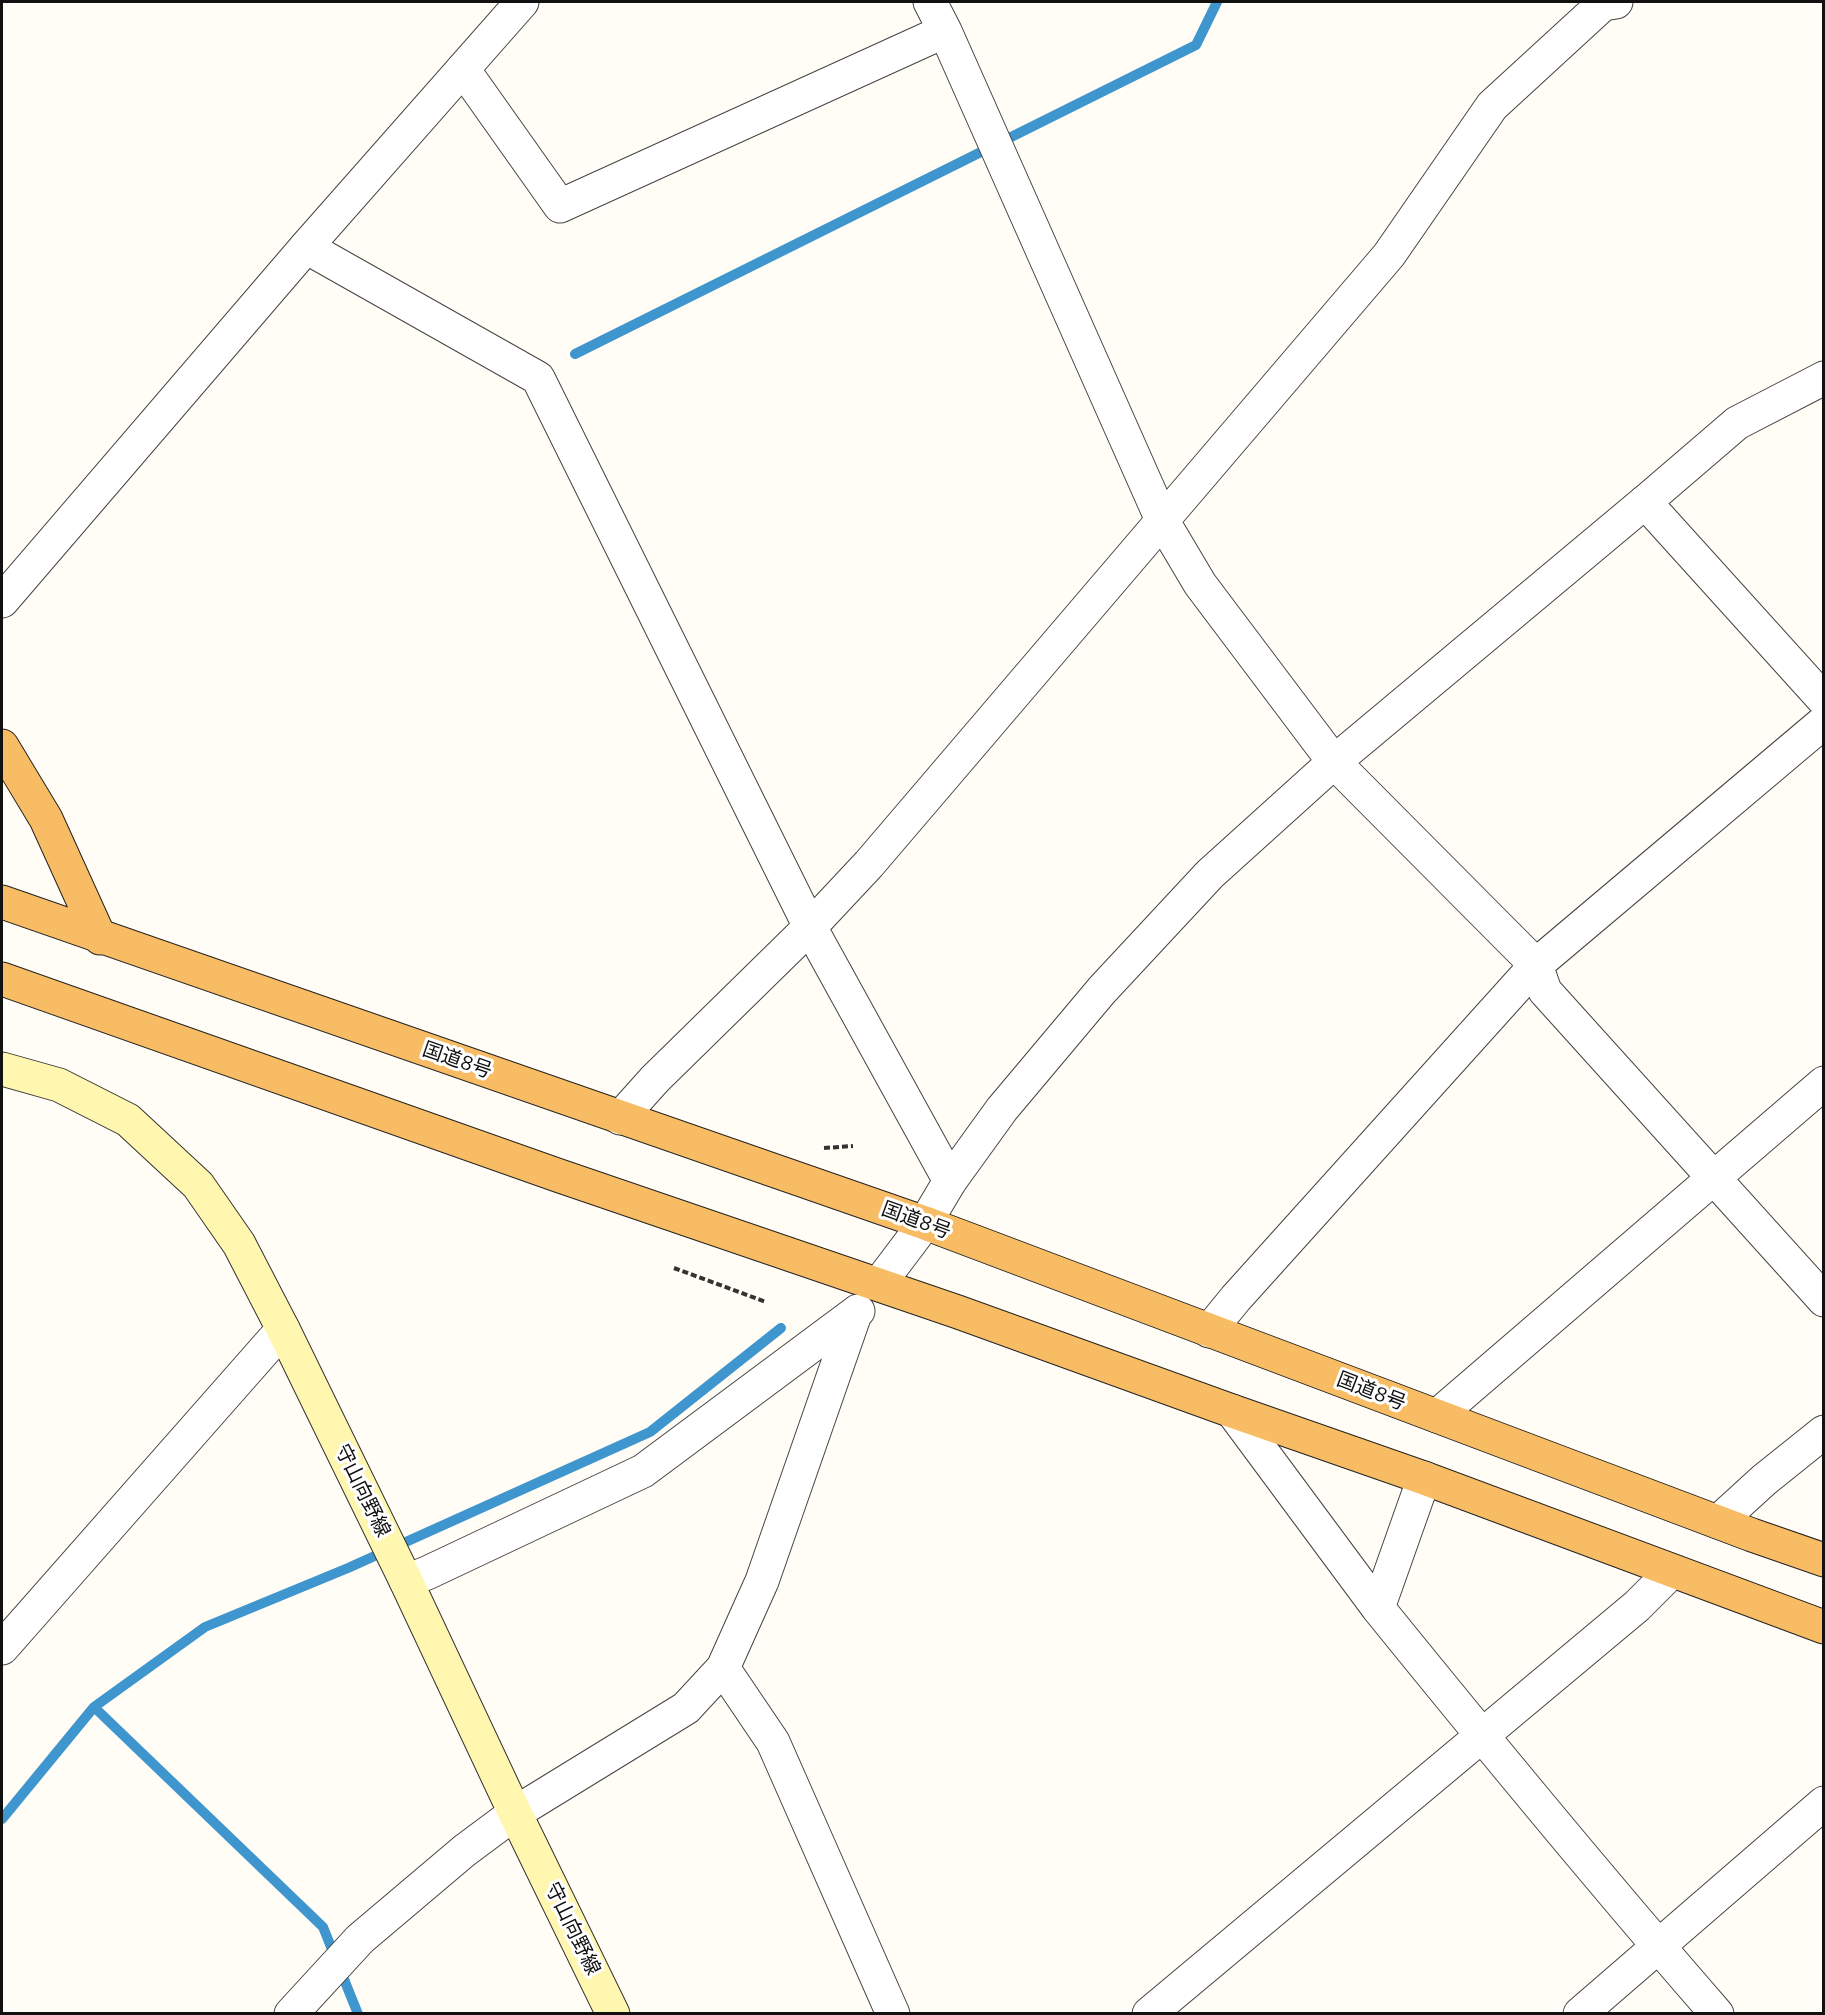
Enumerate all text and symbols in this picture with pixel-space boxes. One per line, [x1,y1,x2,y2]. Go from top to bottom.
street label: 国道8号 [419,1038,495,1084]
street label: 国道8号 [878,1197,954,1245]
street label: 国道8号 [1333,1368,1409,1416]
street label: 守山向野線 [329,1441,395,1541]
street label: 守山向野線 [539,1879,605,1979]

